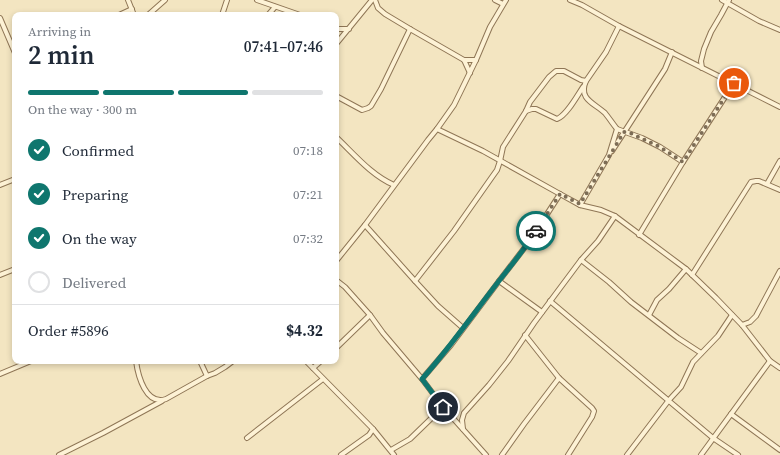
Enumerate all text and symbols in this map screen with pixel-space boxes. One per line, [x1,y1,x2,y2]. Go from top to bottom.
text: Arriving in [28,23,91,40]
text: 07:41–07:46 [244,36,323,57]
text: 2 min [28,37,95,73]
pin [717,66,751,100]
icon: bag [723,72,745,94]
text: On the way · 300 m [28,101,137,118]
icon: check [28,139,50,161]
text: Confirmed [62,140,134,161]
text: 07:18 [293,142,323,159]
icon: check [28,183,50,205]
text: Preparing [62,184,128,205]
text: 07:21 [293,186,323,203]
courier [516,211,556,251]
icon: car [525,220,547,242]
icon: check [28,227,50,249]
text: On the way [62,228,137,249]
text: 07:32 [293,230,323,247]
text: Delivered [62,272,126,293]
text: Order #5896 [28,320,109,341]
text: $4.32 [286,320,323,341]
pin [426,390,460,424]
icon: home [432,396,454,418]

